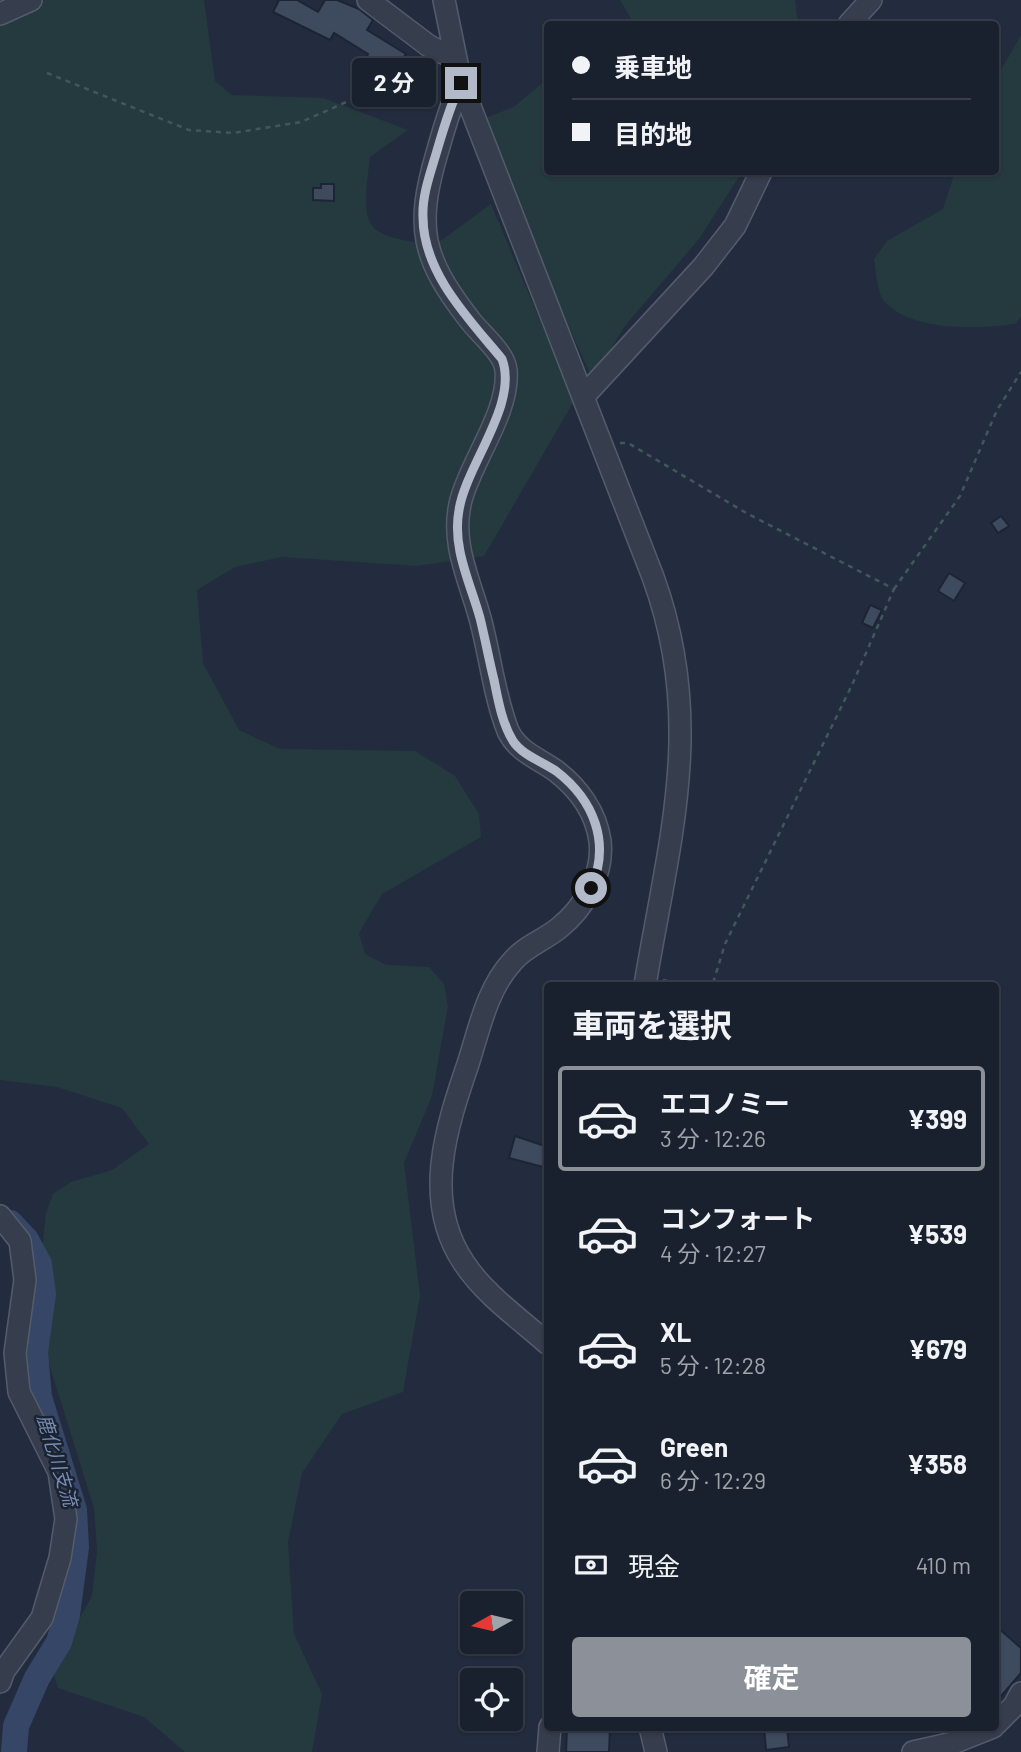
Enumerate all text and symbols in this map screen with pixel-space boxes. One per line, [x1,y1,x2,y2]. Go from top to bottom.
text: 乗車地 [614,51,692,82]
callout: 2 分 [352,58,436,108]
route end [445,67,477,99]
text: 2 分 [374,68,414,96]
text: 目的地 [614,118,692,149]
route start [575,872,607,904]
text: 車両を選択 [572,1005,732,1043]
icon: car [576,1087,639,1150]
text: エコノミー [660,1087,790,1118]
text: ¥399 [908,1103,967,1134]
text: 3 分 · 12:26 [660,1124,766,1152]
icon: car [576,1202,639,1265]
text: コンフォート [660,1202,815,1233]
text: ¥539 [907,1218,967,1249]
text: 4 分 · 12:27 [660,1239,766,1267]
text: XL [660,1316,691,1347]
icon: car [576,1317,639,1380]
text: ¥679 [908,1333,967,1364]
text: 5 分 · 12:28 [660,1351,766,1379]
water label: 鹿化川支流 [33,1411,84,1512]
text: Green [660,1431,728,1462]
icon: car [576,1432,639,1495]
text: ¥358 [907,1448,967,1479]
text: 6 分 · 12:29 [660,1466,766,1494]
icon: cash [572,1546,610,1584]
text: 現金 [628,1550,680,1581]
text: 410 m [916,1551,971,1579]
north arrow [460,1591,523,1654]
map controls [460,1591,523,1731]
button: 確定 [572,1637,971,1717]
button: locate [460,1668,523,1731]

